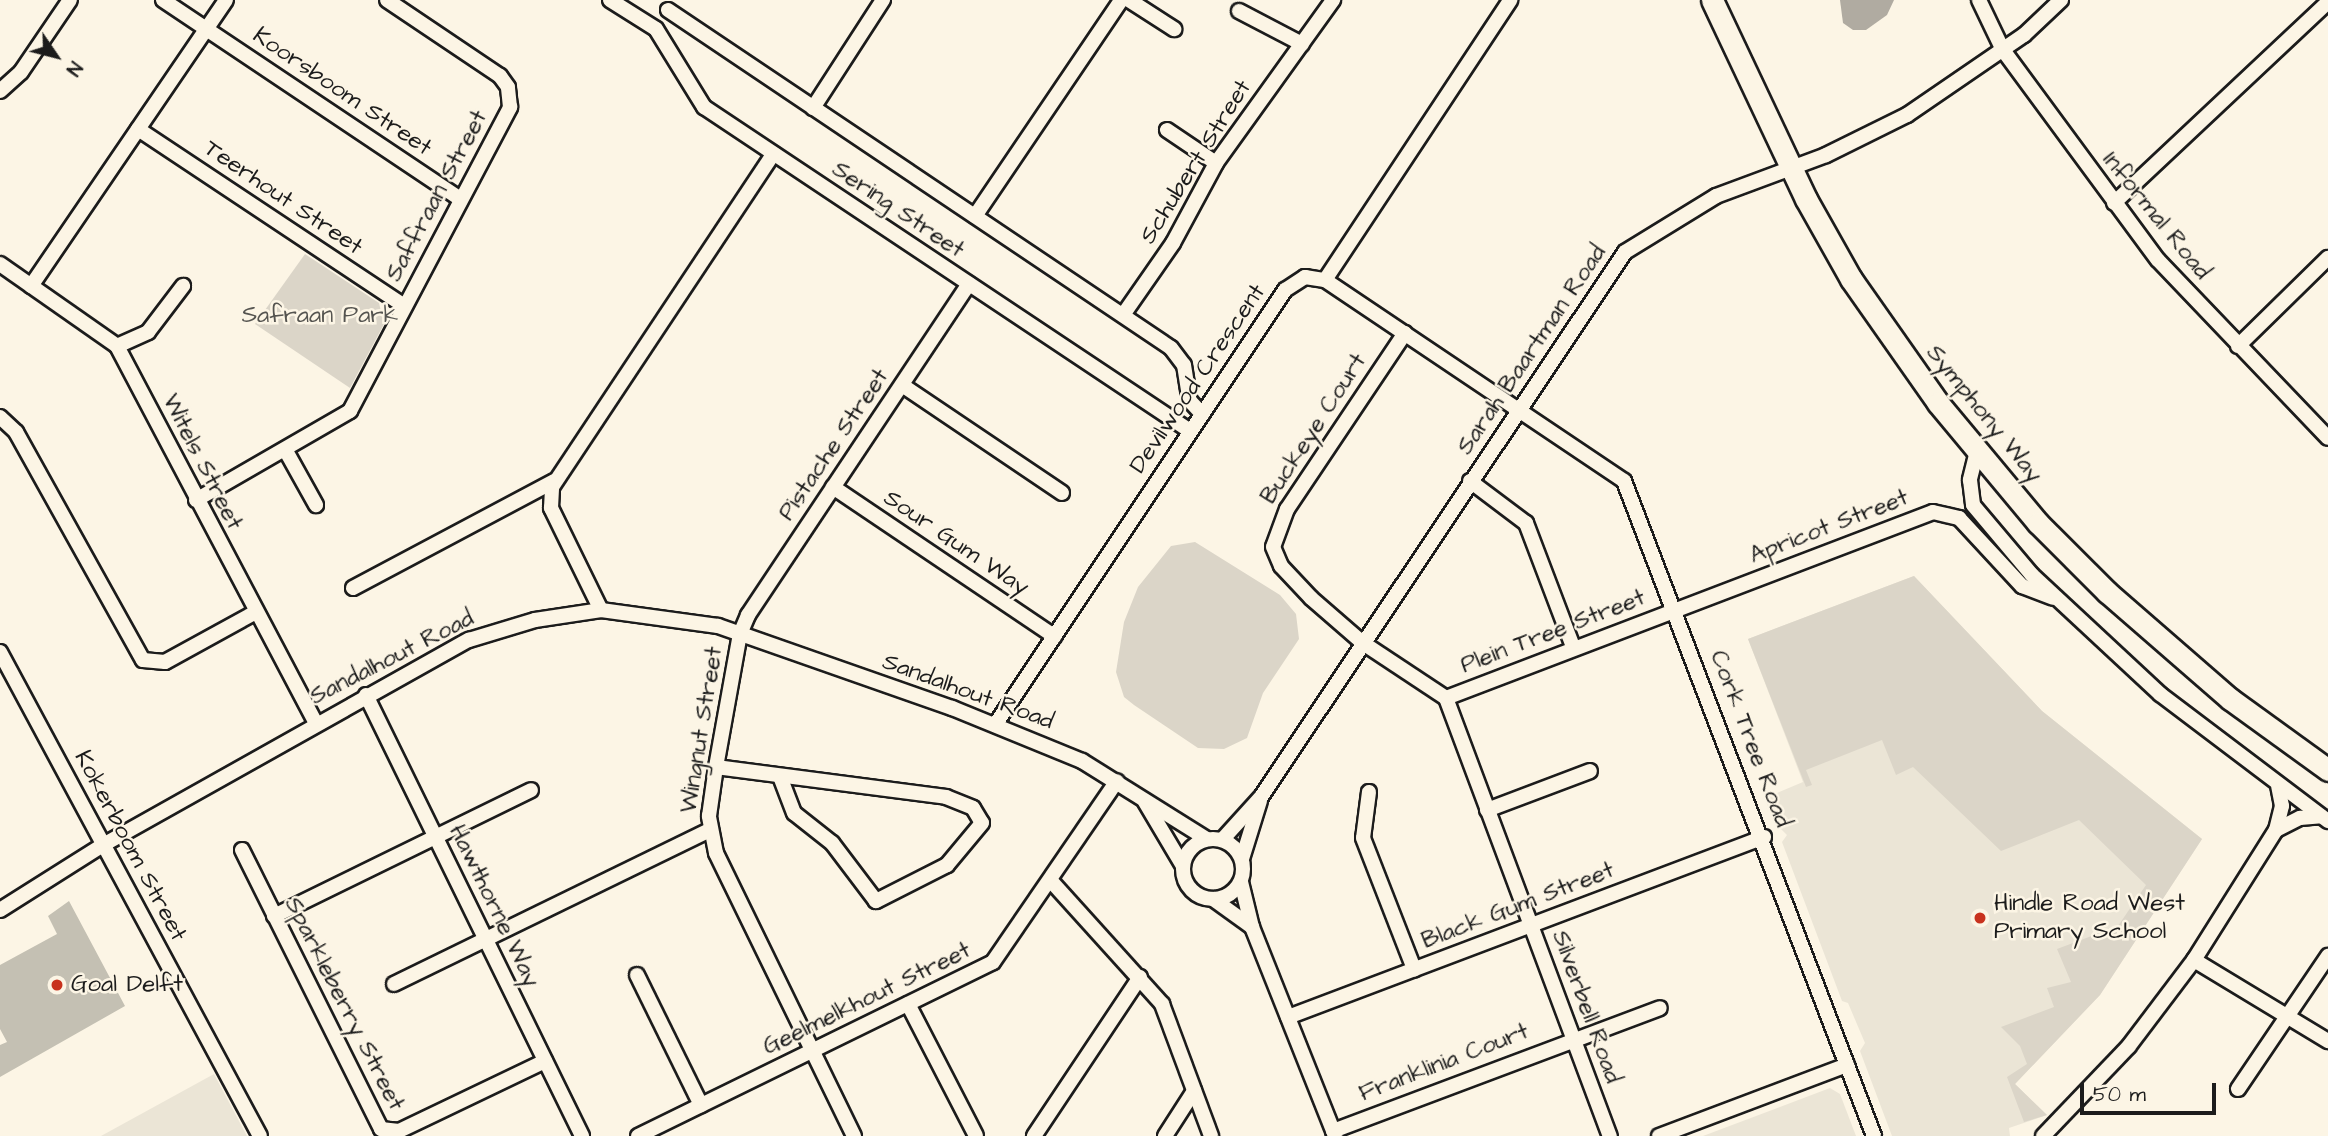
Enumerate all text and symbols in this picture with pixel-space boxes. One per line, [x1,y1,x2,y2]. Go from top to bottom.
north arrow [21,21,91,91]
street label: Koorsboom Street [247,21,437,163]
text: N [59,56,88,81]
street label: Schubert Street [1134,75,1258,249]
street label: Saffraan Street [380,106,494,286]
street label: Teerhout Street [198,134,368,262]
street label: Informal Road [2096,146,2216,286]
street label: Sering Street [826,155,970,265]
street label: Sarah Baartman Road [1451,240,1613,460]
street label: Devilwood Crescent [1124,279,1272,479]
park label: Safraan Park [242,302,398,330]
street label: Symphony Way [1920,339,2048,489]
street label: Buckeye Court [1255,348,1373,510]
street label: Pistache Street [773,364,895,526]
street label: Witels Street [155,389,249,535]
street label: Sour Gum Way [878,484,1034,602]
street label: Apricot Street [1746,484,1912,570]
street label: Plein Tree Street [1457,584,1649,680]
street label: Sandalhout Road [305,604,479,712]
street label: Wingnut Street [675,645,729,815]
street label: Cork Tree Road [1703,647,1797,831]
street label: Sandalhout Road [879,648,1057,736]
street label: Kokerboom Street [68,746,192,946]
street label: Hawthorne Way [442,820,546,992]
street label: Black Gum Street [1418,856,1618,956]
place label: Hindle Road West Primary School [1994,890,2185,946]
street label: Sparkleberry Street [278,893,410,1115]
marker: Hindle Road West Primary School [1972,910,1988,926]
street label: Silverbell Road [1545,927,1627,1087]
street label: Geelmelkhout Street [758,936,976,1062]
place label: Goal Delft [71,971,183,999]
marker: Goal Delft [49,977,65,993]
street label: Franklinia Court [1355,1017,1533,1109]
scale bar [2083,1070,2220,1114]
text: 50 m [2093,1080,2146,1109]

